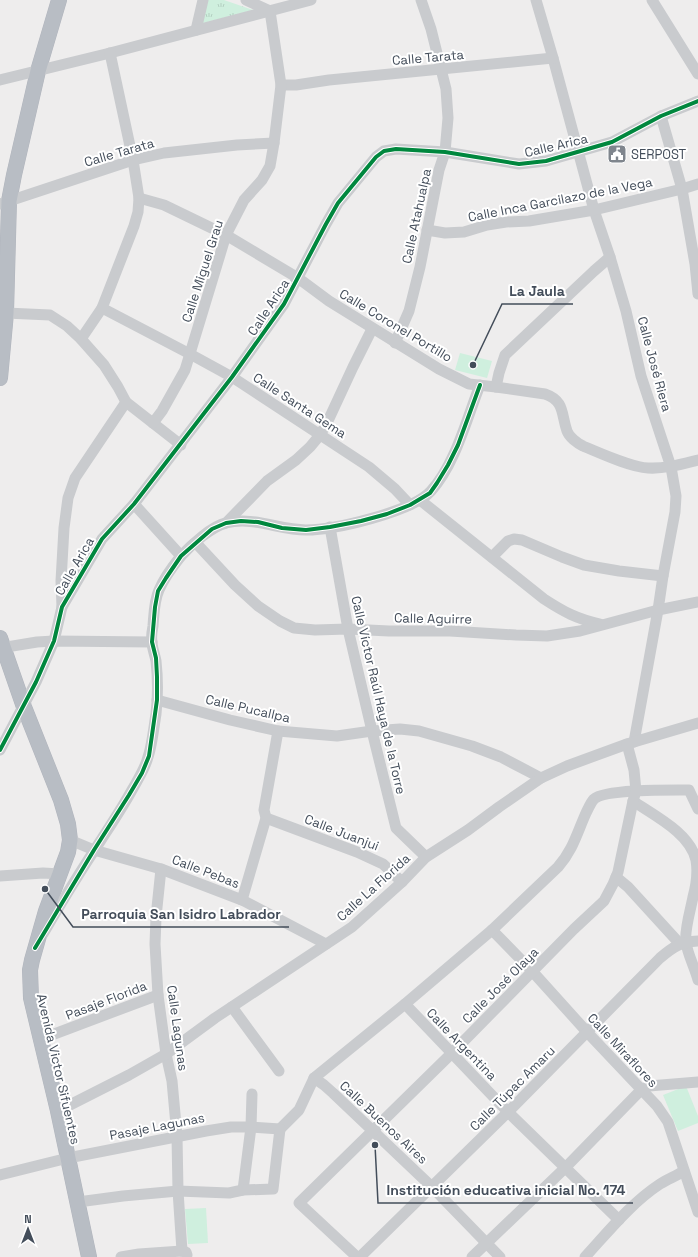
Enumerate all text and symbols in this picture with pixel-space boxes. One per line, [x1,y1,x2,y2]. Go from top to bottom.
street label: Calle Tarata [391,46,465,69]
street label: Calle Arica [523,130,590,161]
street label: Calle Tarata [82,134,157,171]
public building icon: SERPOST [606,143,628,165]
place label: SERPOST [631,146,687,163]
street label: Calle Atahualpa [398,167,435,265]
street label: Calle Inca Garcilazo de la Vega [466,173,654,226]
street label: Calle Miguel Grau [178,218,227,325]
street label: Calle Arica [244,275,293,339]
callout: La Jaula [502,278,573,304]
text: La Jaula [509,282,565,300]
street label: Calle Coronel Portillo [336,285,455,366]
street label: Calle José Riera [634,315,676,414]
street label: Calle Santa Gema [250,369,350,442]
street label: Calle Arica [51,534,98,598]
street label: Calle Víctor Raúl Haya de la Torre [347,594,410,796]
street label: Calle Aguirre [394,609,472,628]
street label: Calle Pucallpa [204,690,292,727]
street label: Calle Juanjui [302,810,381,854]
street label: Calle La Florida [333,849,414,925]
street label: Calle Pebas [170,851,242,892]
callout: Parroquia San Isidro Labrador [73,901,289,927]
text: Parroquia San Isidro Labrador [81,905,281,923]
street label: Calle José Olaya [459,943,542,1027]
street label: Pasaje Florida [63,977,150,1024]
street label: Calle Lagunas [163,984,192,1072]
street label: Avenida Victor Sifuentes [33,992,84,1146]
street label: Calle Argentina [423,1005,501,1085]
street label: Calle Miraflores [584,1010,661,1091]
street label: Calle Túpac Amaru [466,1042,559,1135]
street label: Calle Buenos Aires [336,1077,431,1168]
street label: Pasaje Lagunas [108,1109,206,1144]
callout: Institución educativa inicial No. 174 [378,1177,633,1203]
text: Institución educativa inicial No. 174 [387,1181,626,1199]
north arrow [8,1209,48,1249]
text: N [24,1212,32,1226]

